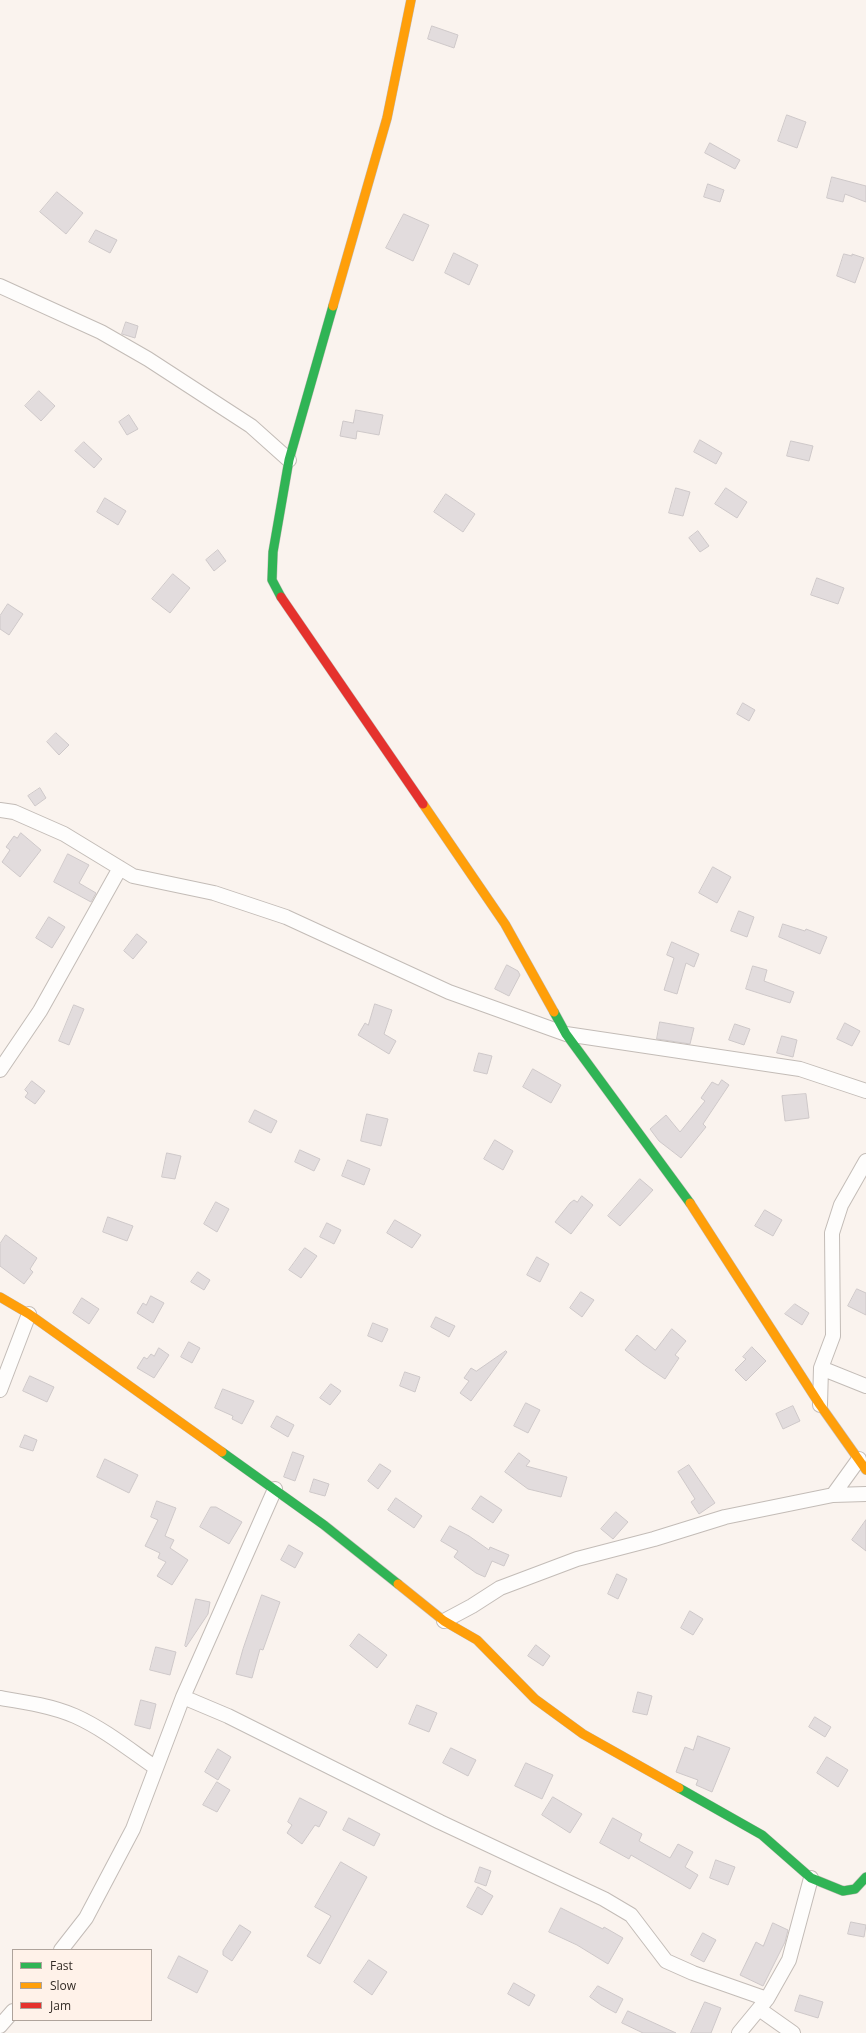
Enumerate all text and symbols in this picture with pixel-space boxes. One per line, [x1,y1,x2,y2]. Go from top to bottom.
legend [12,1949,152,2021]
text: Fast [50,1957,73,1974]
text: Slow [50,1977,76,1994]
text: Jam [50,1997,71,2014]

